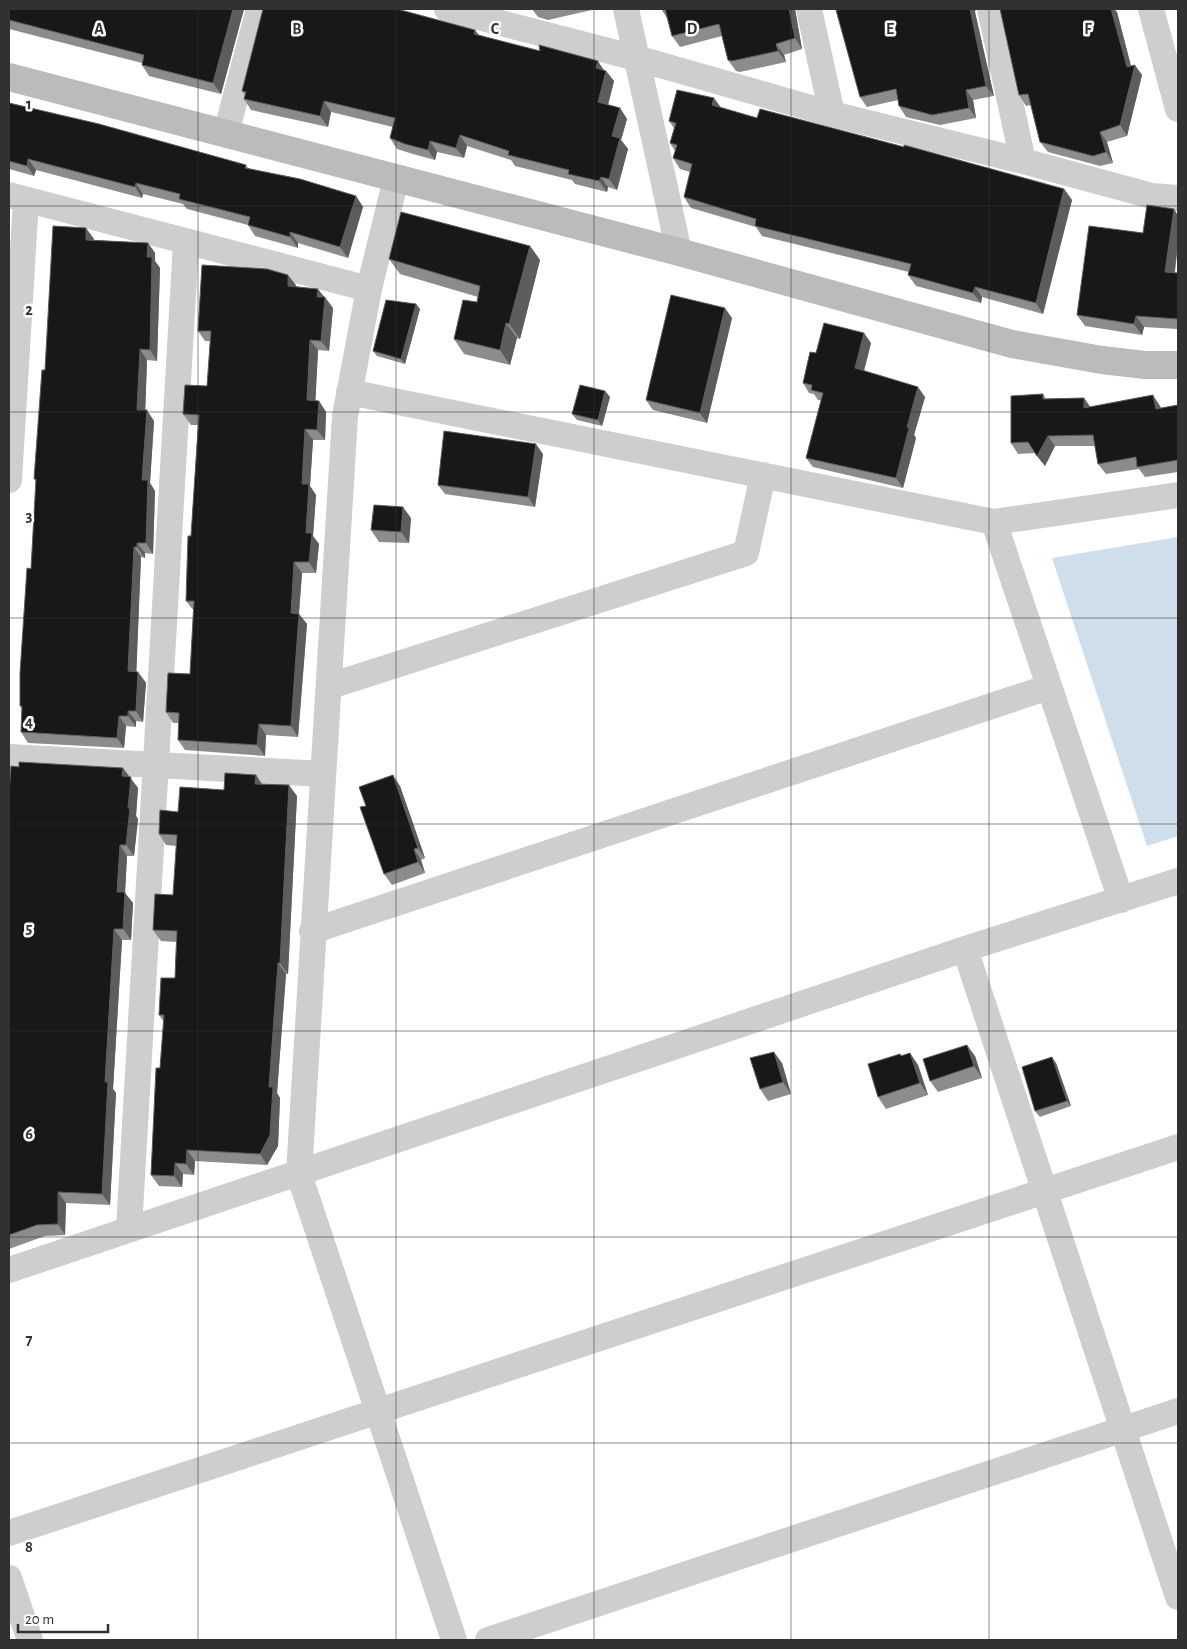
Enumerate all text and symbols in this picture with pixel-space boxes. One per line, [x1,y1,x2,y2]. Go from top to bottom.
text: A [94,21,104,37]
text: B [292,21,302,37]
text: C [491,21,500,37]
text: D [687,21,698,37]
text: E [886,21,894,37]
text: F [1084,21,1092,37]
text: 1 [26,96,32,112]
text: 2 [25,302,33,318]
text: 3 [26,508,33,524]
text: 4 [25,714,33,730]
text: 5 [26,920,33,936]
text: 6 [25,1126,33,1142]
text: 7 [26,1332,33,1348]
text: 8 [25,1539,33,1555]
scale bar [18,1602,108,1634]
text: 20 m [25,1612,54,1627]

